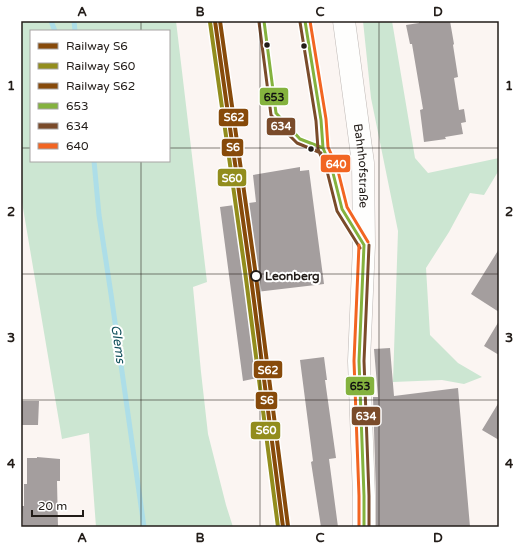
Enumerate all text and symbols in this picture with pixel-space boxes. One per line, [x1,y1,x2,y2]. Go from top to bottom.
text: A [77,4,87,20]
text: B [195,4,205,20]
text: C [315,4,325,20]
text: D [433,4,443,20]
legend [30,30,170,162]
text: Railway S6 [66,39,128,53]
unlabelled marker [262,40,272,50]
unlabelled marker [299,41,309,51]
text: Railway S60 [66,59,136,73]
text: 1 [7,78,15,94]
text: 1 [505,78,513,94]
text: Railway S62 [66,79,135,93]
line badge: 653 [259,87,289,106]
text: 653 [264,91,284,104]
text: 653 [66,99,89,113]
line badge: S62 [218,108,249,127]
text: S62 [224,111,244,124]
line badge: 634 [266,117,296,136]
text: 634 [66,119,89,133]
text: 634 [271,120,291,133]
street label: Bahnhofstraße [351,123,371,208]
line badge: S6 [221,138,244,157]
text: 640 [66,139,89,153]
text: S6 [226,141,240,154]
unlabelled marker [306,144,316,154]
line badge: 640 [320,154,351,173]
text: 640 [326,158,346,171]
line badge: S60 [217,168,247,187]
text: S60 [222,172,242,185]
text: 2 [7,204,15,220]
text: 2 [505,204,513,220]
place label: Leonberg [265,269,320,284]
marker: Leonberg [250,270,262,282]
water label: Glems [107,324,129,365]
text: 3 [7,330,15,346]
text: 3 [505,330,513,346]
line badge: S62 [253,360,283,379]
text: S62 [258,364,278,377]
line badge: 653 [345,376,375,396]
text: 653 [350,380,370,393]
line badge: S6 [255,391,278,410]
text: S6 [260,394,274,407]
line badge: 634 [351,406,381,426]
text: 634 [356,410,376,423]
line badge: S60 [250,421,281,440]
text: S60 [256,424,276,437]
text: 4 [7,456,16,472]
text: 4 [505,456,514,472]
scale bar [32,492,83,518]
text: 20 m [38,499,67,513]
text: A [77,530,87,546]
text: B [195,530,205,546]
text: C [315,530,325,546]
text: D [433,530,443,546]

